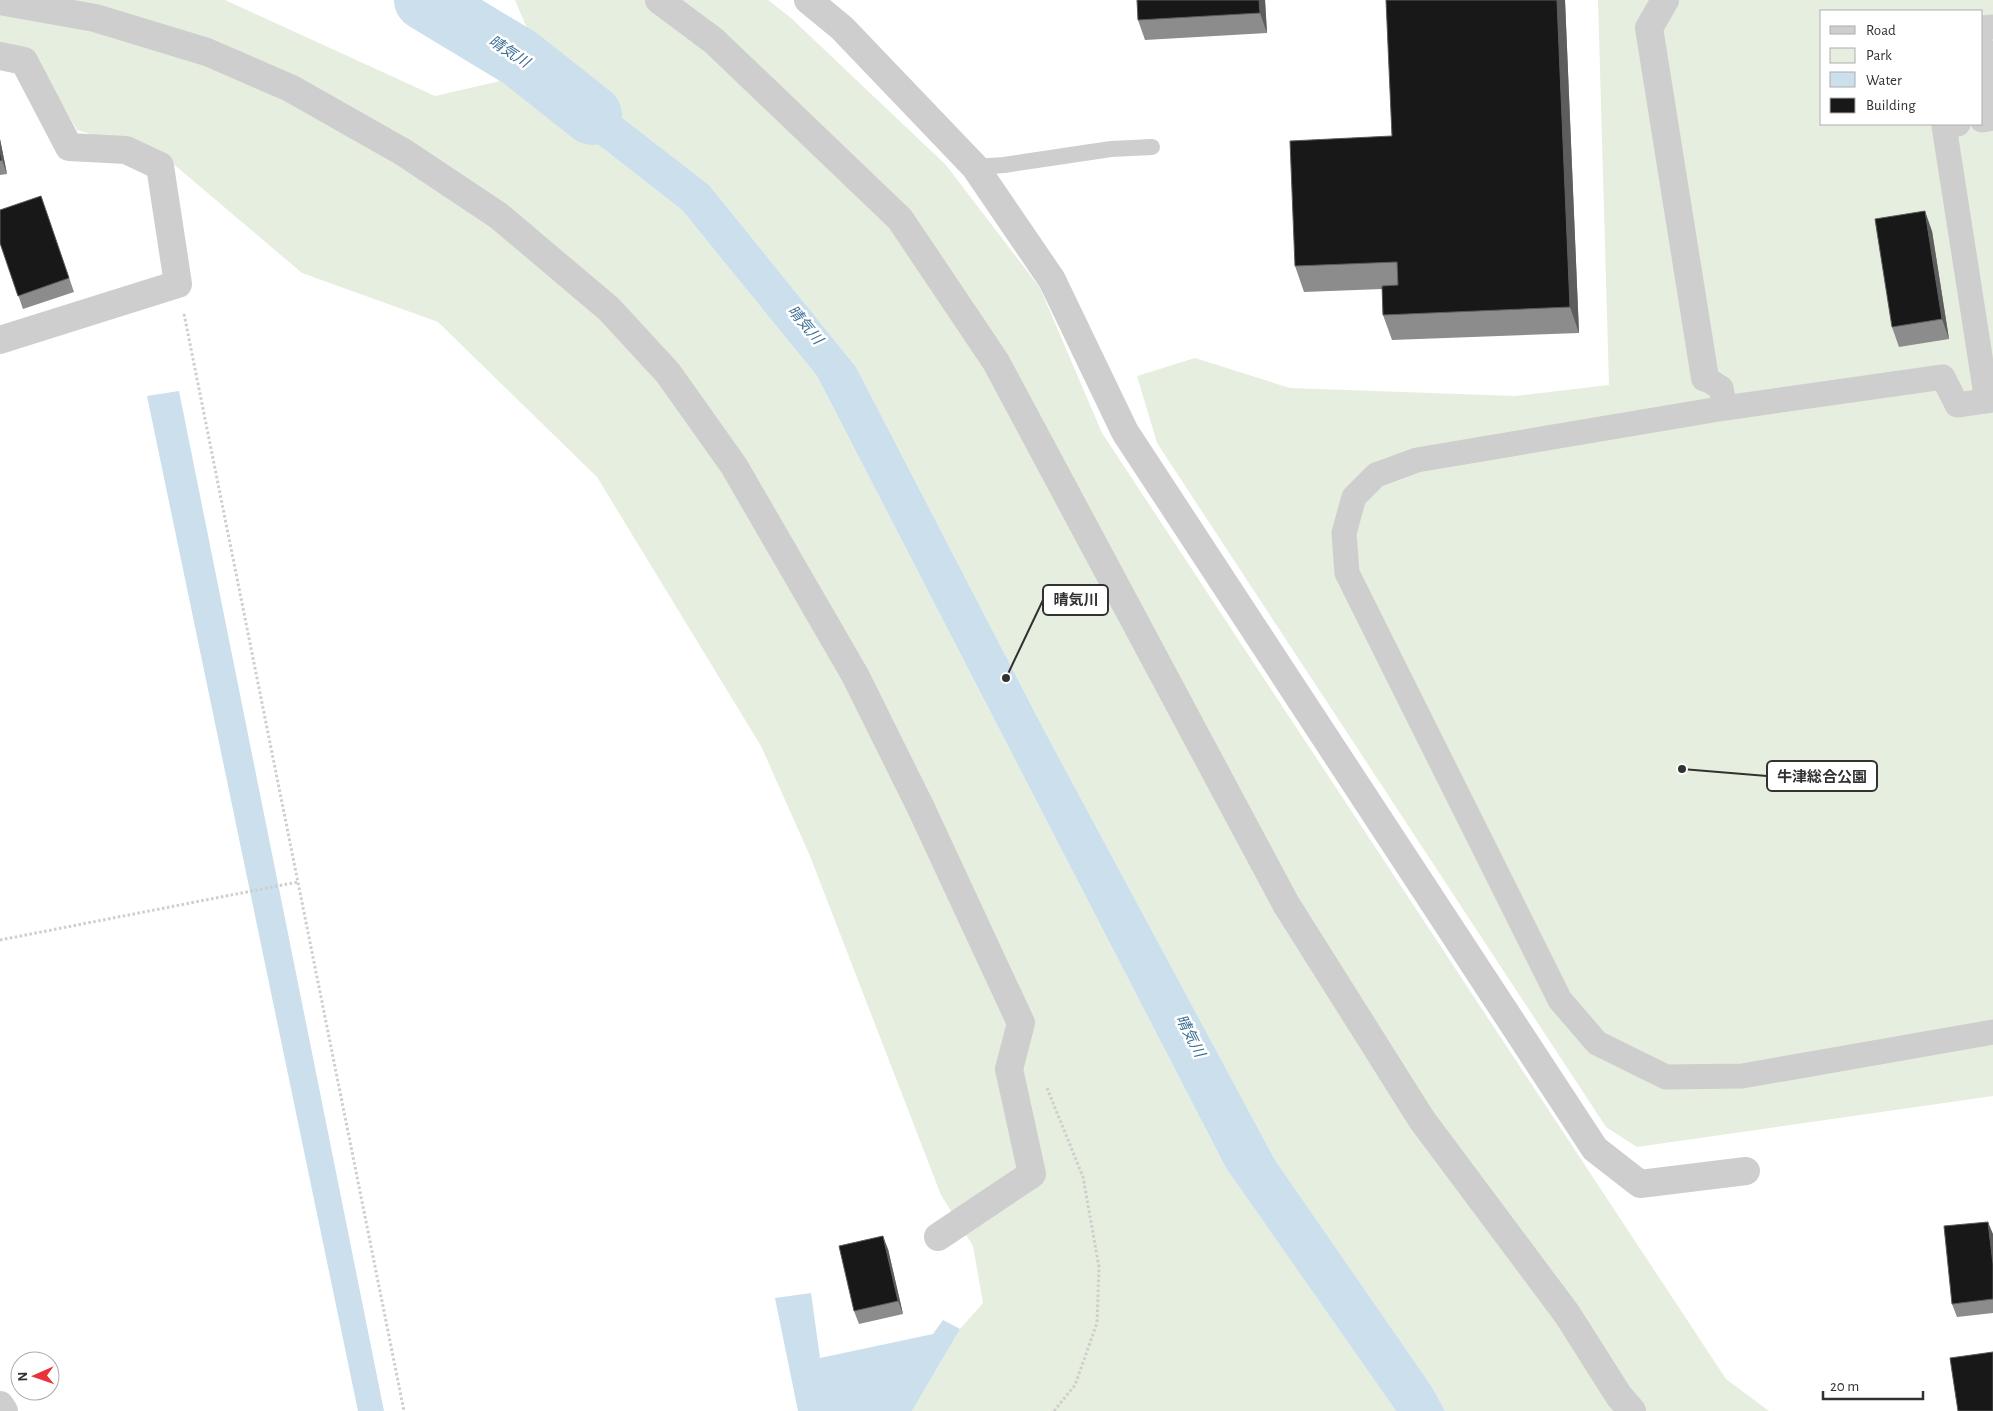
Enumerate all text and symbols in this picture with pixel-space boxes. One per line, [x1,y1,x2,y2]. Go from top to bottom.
legend [1820,10,1983,125]
text: Road [1866,23,1896,38]
water label: 晴気川 [486,33,534,72]
text: Park [1866,48,1892,63]
text: Water [1866,73,1902,88]
text: Building [1866,98,1916,113]
water label: 晴気川 [785,302,827,349]
callout: 晴気川 [1043,585,1108,615]
text: 晴気川 [1053,592,1099,608]
callout: 牛津総合公園 [1767,761,1877,791]
text: 牛津総合公園 [1777,768,1867,785]
water label: 晴気川 [1173,1012,1209,1061]
north arrow [10,1351,60,1401]
scale bar [1823,1368,1923,1400]
text: N [16,1371,30,1382]
text: 20 m [1830,1379,1859,1394]

